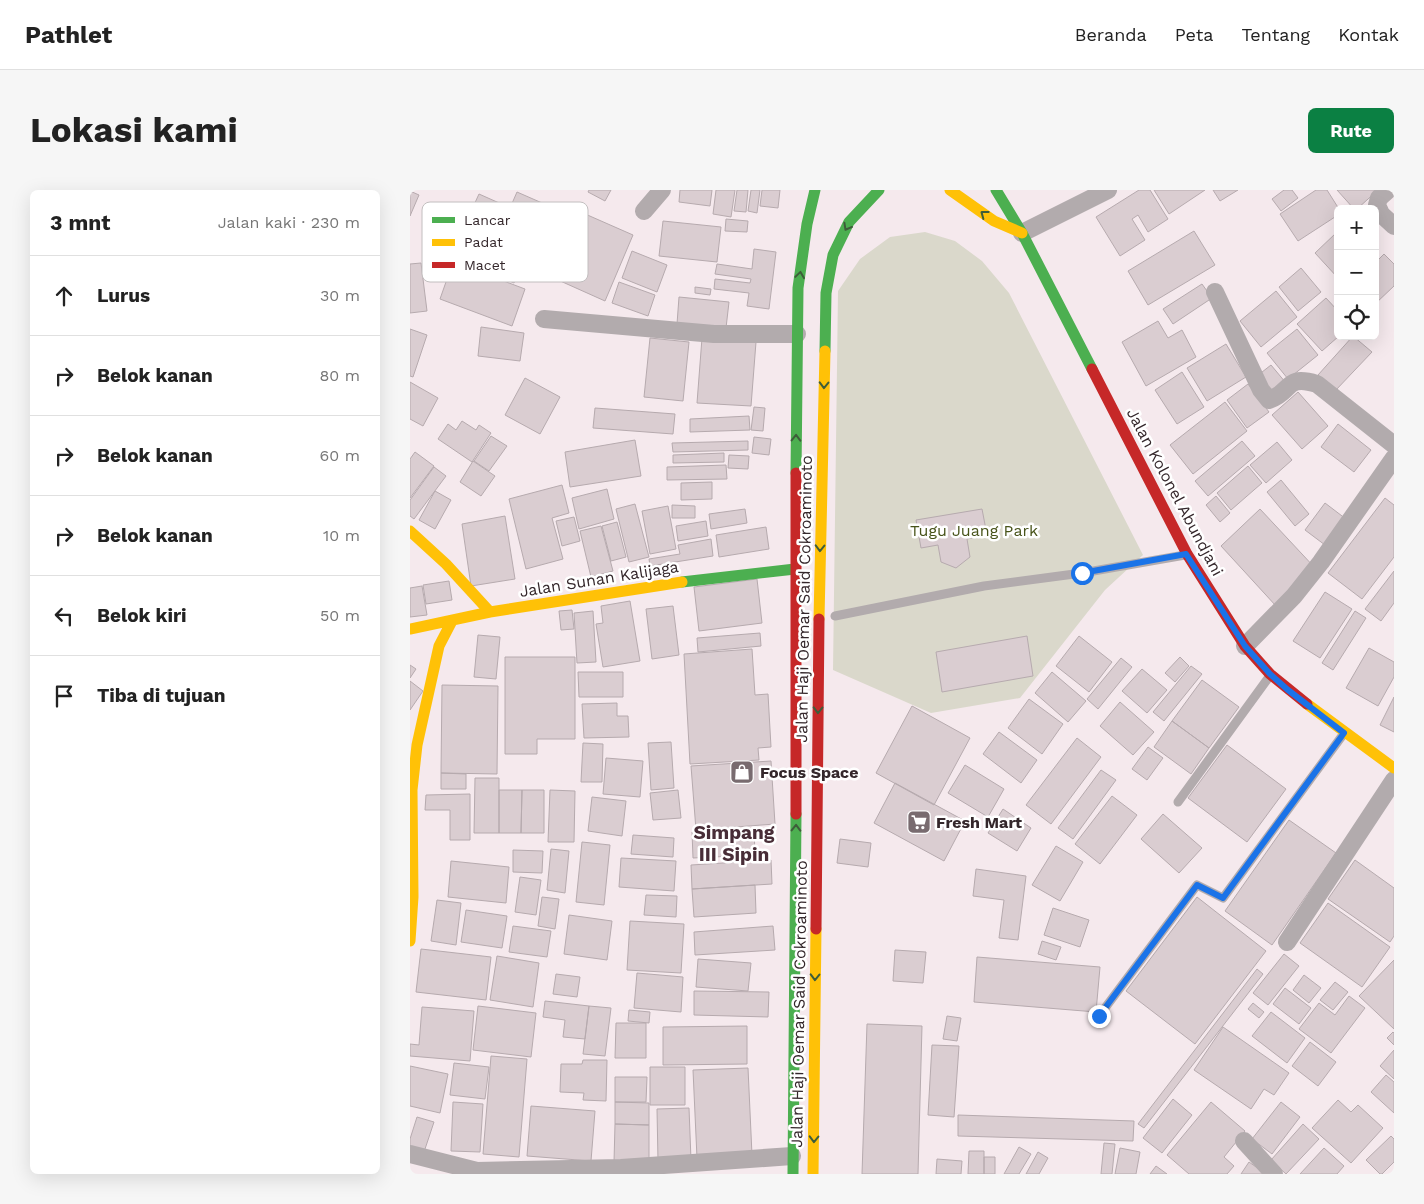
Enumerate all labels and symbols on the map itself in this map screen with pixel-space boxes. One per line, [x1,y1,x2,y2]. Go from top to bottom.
legend [422,202,588,282]
one-way arrow [980,211,990,220]
text: Lancar [464,212,511,228]
one-way arrow [843,222,853,231]
text: Padat [464,234,503,250]
text: Macet [464,257,506,273]
one-way arrow [794,271,804,280]
one-way arrow [819,382,829,390]
street label: Jalan Kolonel Abundjani [1123,405,1227,579]
one-way arrow [791,434,801,442]
street label: Jalan Haji Oemar Said Cokroaminoto [792,455,816,743]
park label: Tugu Juang Park [910,521,1038,540]
one-way arrow [815,544,825,552]
street label: Jalan Sunan Kalijaga [518,557,680,601]
route start [1071,562,1094,585]
one-way arrow [813,707,823,715]
shop icon: Focus Space [729,759,755,785]
place label: Focus Space [760,763,858,782]
supermarket icon: Fresh Mart [906,809,932,835]
place label: Fresh Mart [936,813,1022,832]
district label: Simpang III Sipin [694,821,775,866]
one-way arrow [790,824,801,832]
street label: Jalan Haji Oemar Said Cokroaminoto [787,860,811,1148]
one-way arrow [810,973,821,981]
route end [1088,1005,1111,1028]
one-way arrow [809,1136,819,1144]

